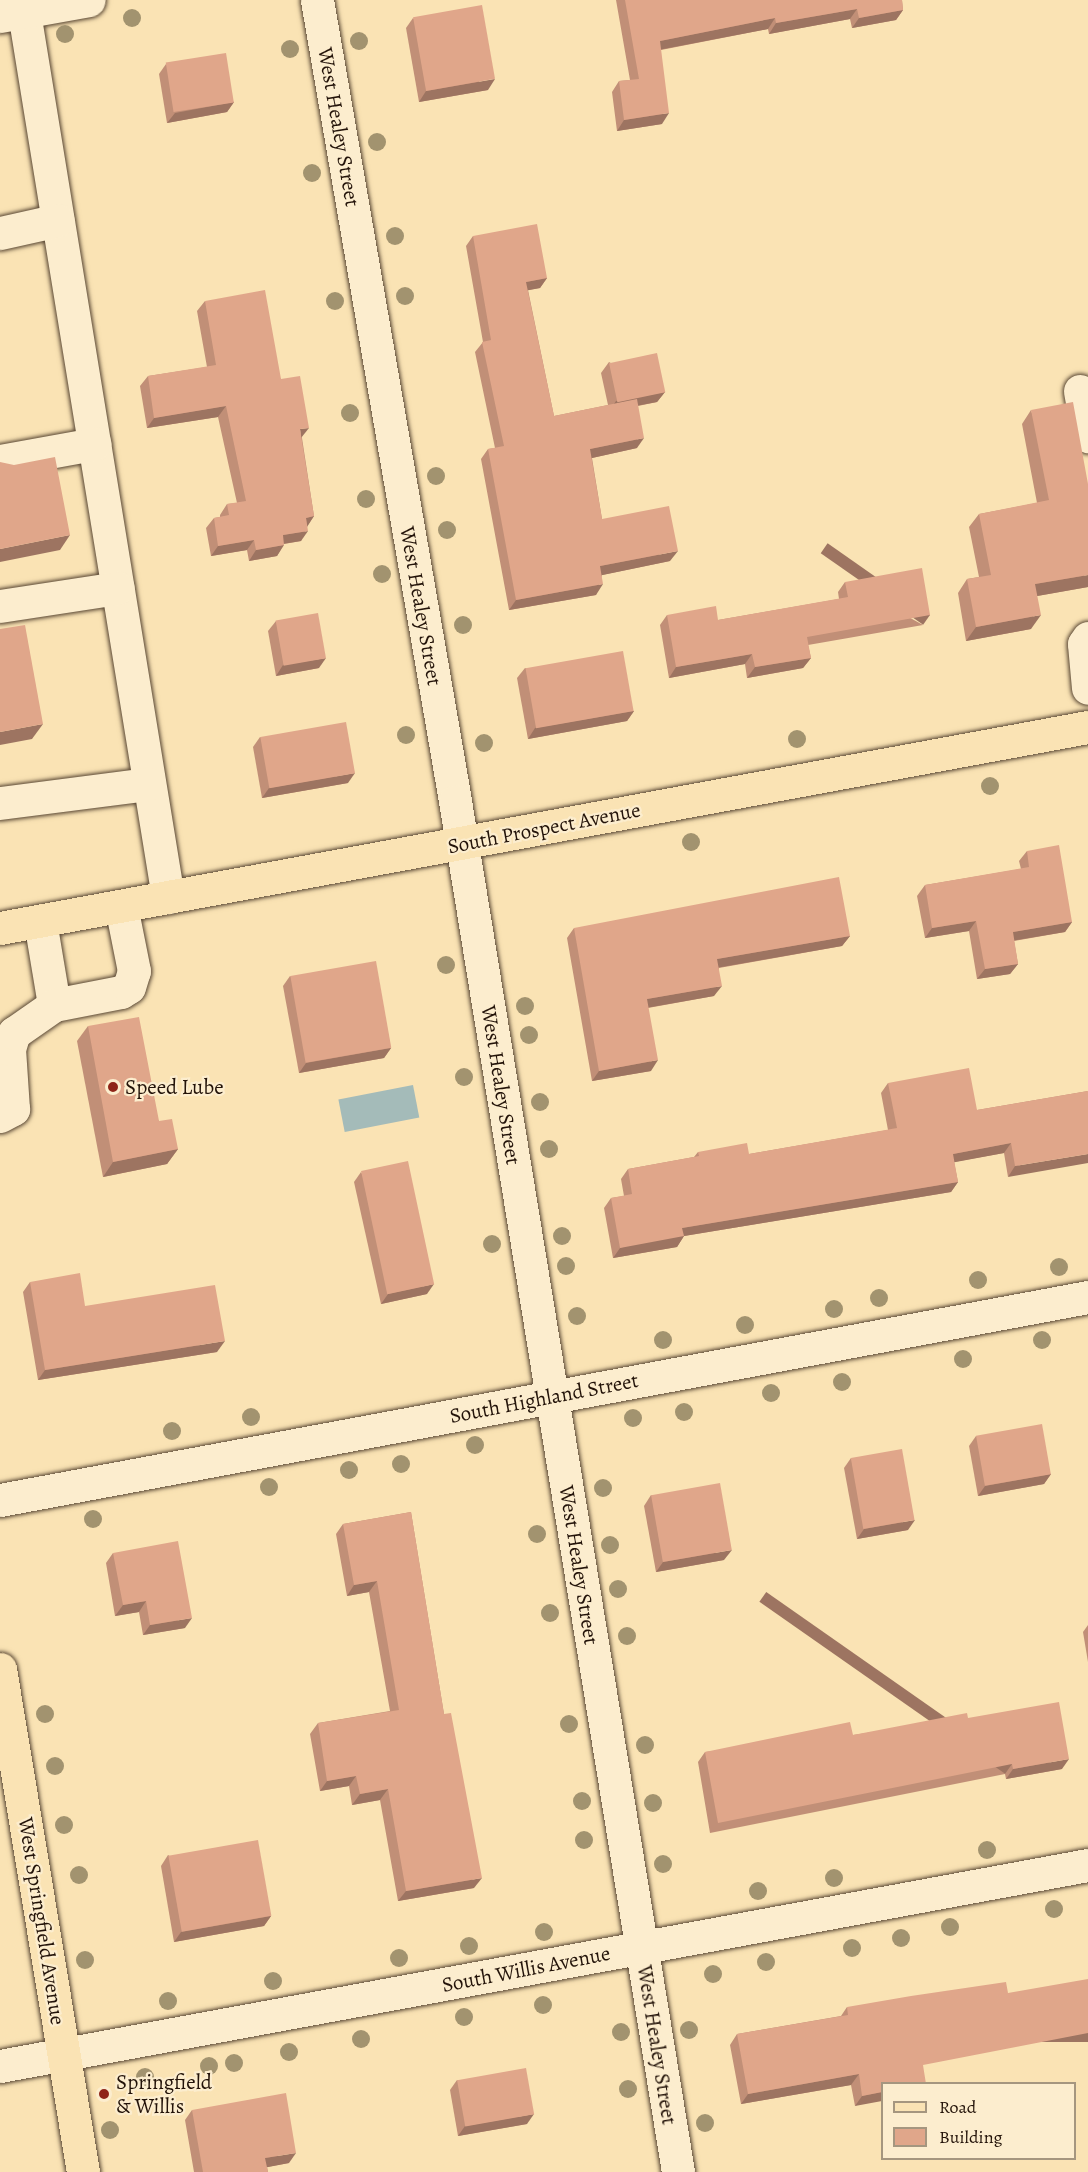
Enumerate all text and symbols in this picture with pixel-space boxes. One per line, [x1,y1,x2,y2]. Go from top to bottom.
street label: West Healey Street [313,45,365,209]
street label: West Healey Street [395,524,447,688]
street label: South Prospect Avenue [445,797,643,859]
street label: West Healey Street [476,1003,526,1167]
place label: Speed Lube [125,1074,224,1100]
marker: Speed Lube [106,1080,120,1094]
street label: South Highland Street [448,1367,640,1429]
street label: West Healey Street [554,1483,604,1647]
street label: West Springfield Avenue [13,1815,71,2027]
street label: South Willis Avenue [440,1940,612,1998]
street label: West Healey Street [632,1963,682,2127]
place label: Springfield & Willis [116,2069,212,2119]
legend [881,2082,1076,2160]
marker: Springfield & Willis [97,2087,111,2101]
text: Road [939,2095,976,2119]
text: Building [939,2125,1003,2149]

